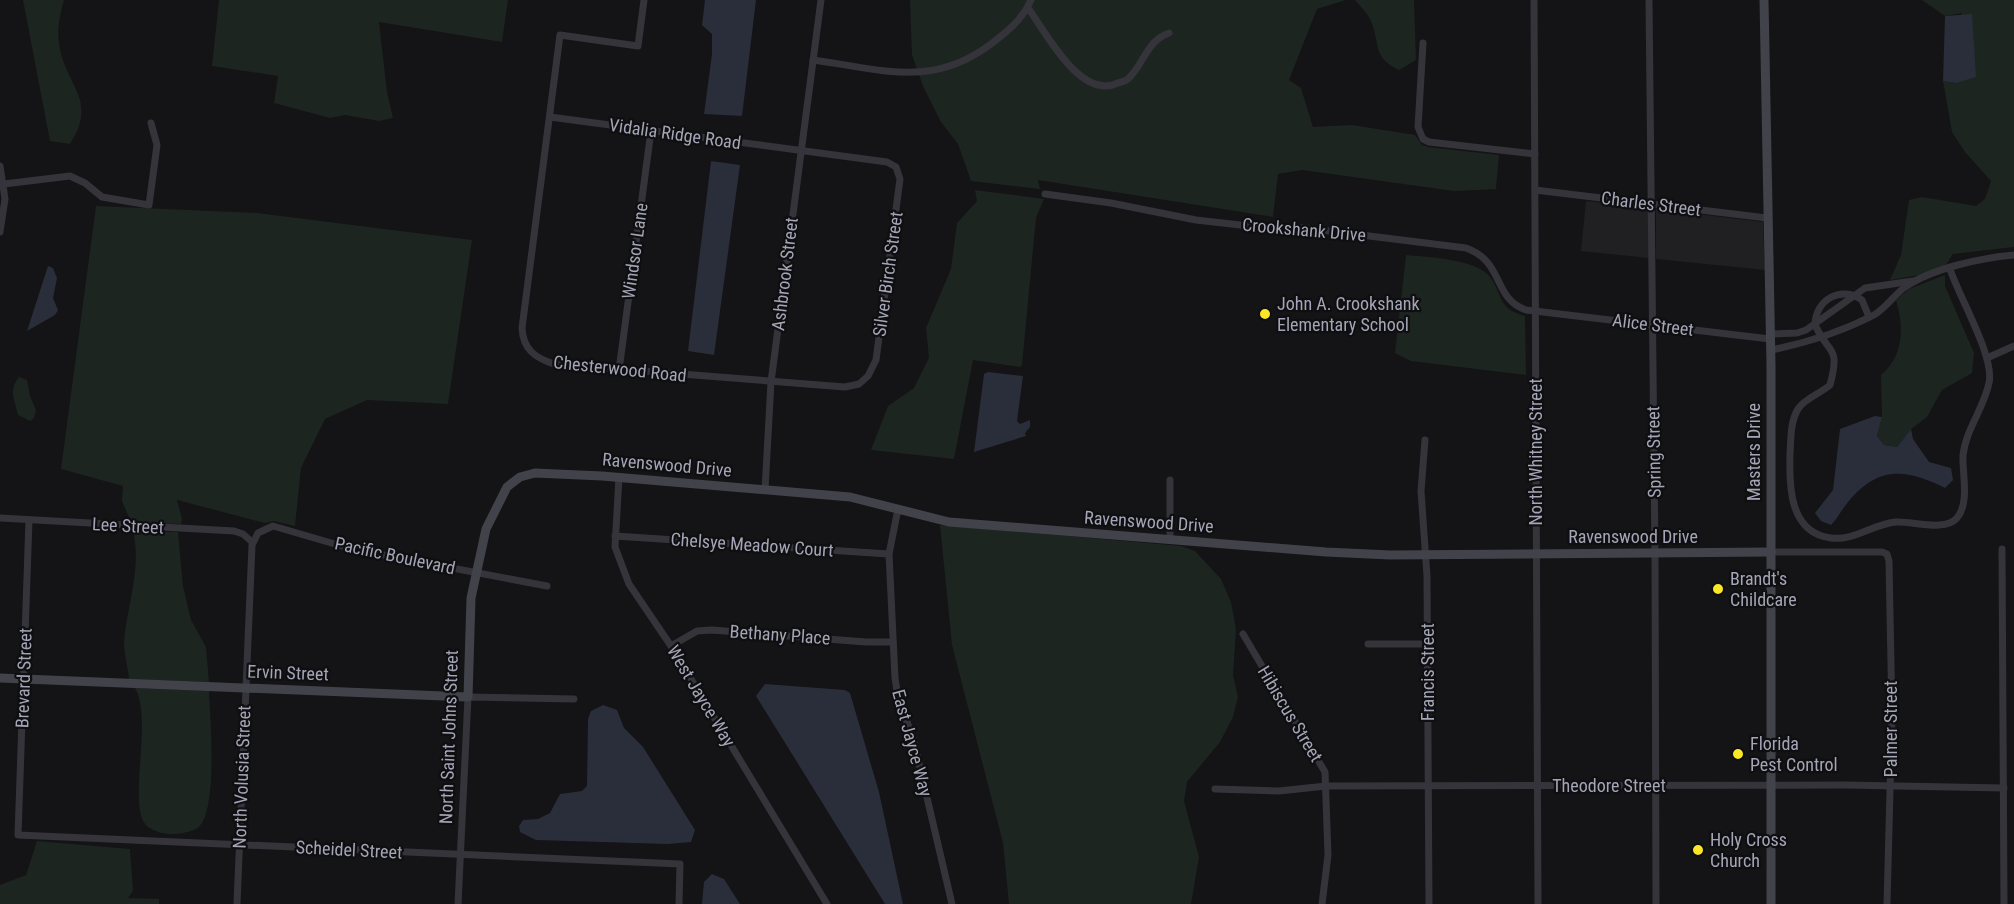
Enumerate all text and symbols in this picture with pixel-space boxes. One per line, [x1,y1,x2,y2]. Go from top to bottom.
street label: Vidalia Ridge Road [608,114,742,153]
street label: Charles Street [1600,187,1702,220]
street label: Windsor Lane [617,202,652,300]
street label: Silver Birch Street [868,210,907,338]
street label: Crookshank Drive [1241,214,1367,245]
street label: Ashbrook Street [767,216,802,332]
place label: John A. Crookshank Elementary School [1277,293,1420,335]
marker: John A. Crookshank Elementary School [1258,307,1272,321]
street label: Alice Street [1611,309,1695,340]
street label: Chesterwood Road [552,351,688,386]
street label: North Whitney Street [1525,379,1546,525]
street label: Masters Drive [1743,403,1764,501]
street label: Spring Street [1642,406,1665,498]
street label: Ravenswood Drive [602,448,733,481]
street label: Ravenswood Drive [1084,507,1214,537]
street label: Lee Street [92,513,164,538]
street label: Ravenswood Drive [1568,526,1698,547]
street label: Chelsye Meadow Court [670,528,834,561]
street label: Pacific Boulevard [333,532,457,579]
place label: Brandt's Childcare [1730,568,1797,610]
marker: Brandt's Childcare [1711,582,1725,596]
street label: Bethany Place [729,621,831,648]
street label: Francis Street [1417,623,1438,721]
street label: Brevard Street [11,628,36,728]
street label: West Jayce Way [663,641,740,751]
street label: North Saint Johns Street [435,650,462,824]
street label: Ervin Street [247,661,329,684]
street label: Hibiscus Street [1254,662,1327,765]
street label: Palmer Street [1880,681,1901,777]
street label: East Jayce Way [888,687,937,799]
street label: North Volusia Street [229,705,254,849]
place label: Florida Pest Control [1750,733,1838,775]
marker: Florida Pest Control [1731,747,1745,761]
street label: Theodore Street [1552,775,1666,796]
place label: Holy Cross Church [1710,829,1787,871]
street label: Scheidel Street [295,836,403,863]
marker: Holy Cross Church [1691,843,1705,857]

